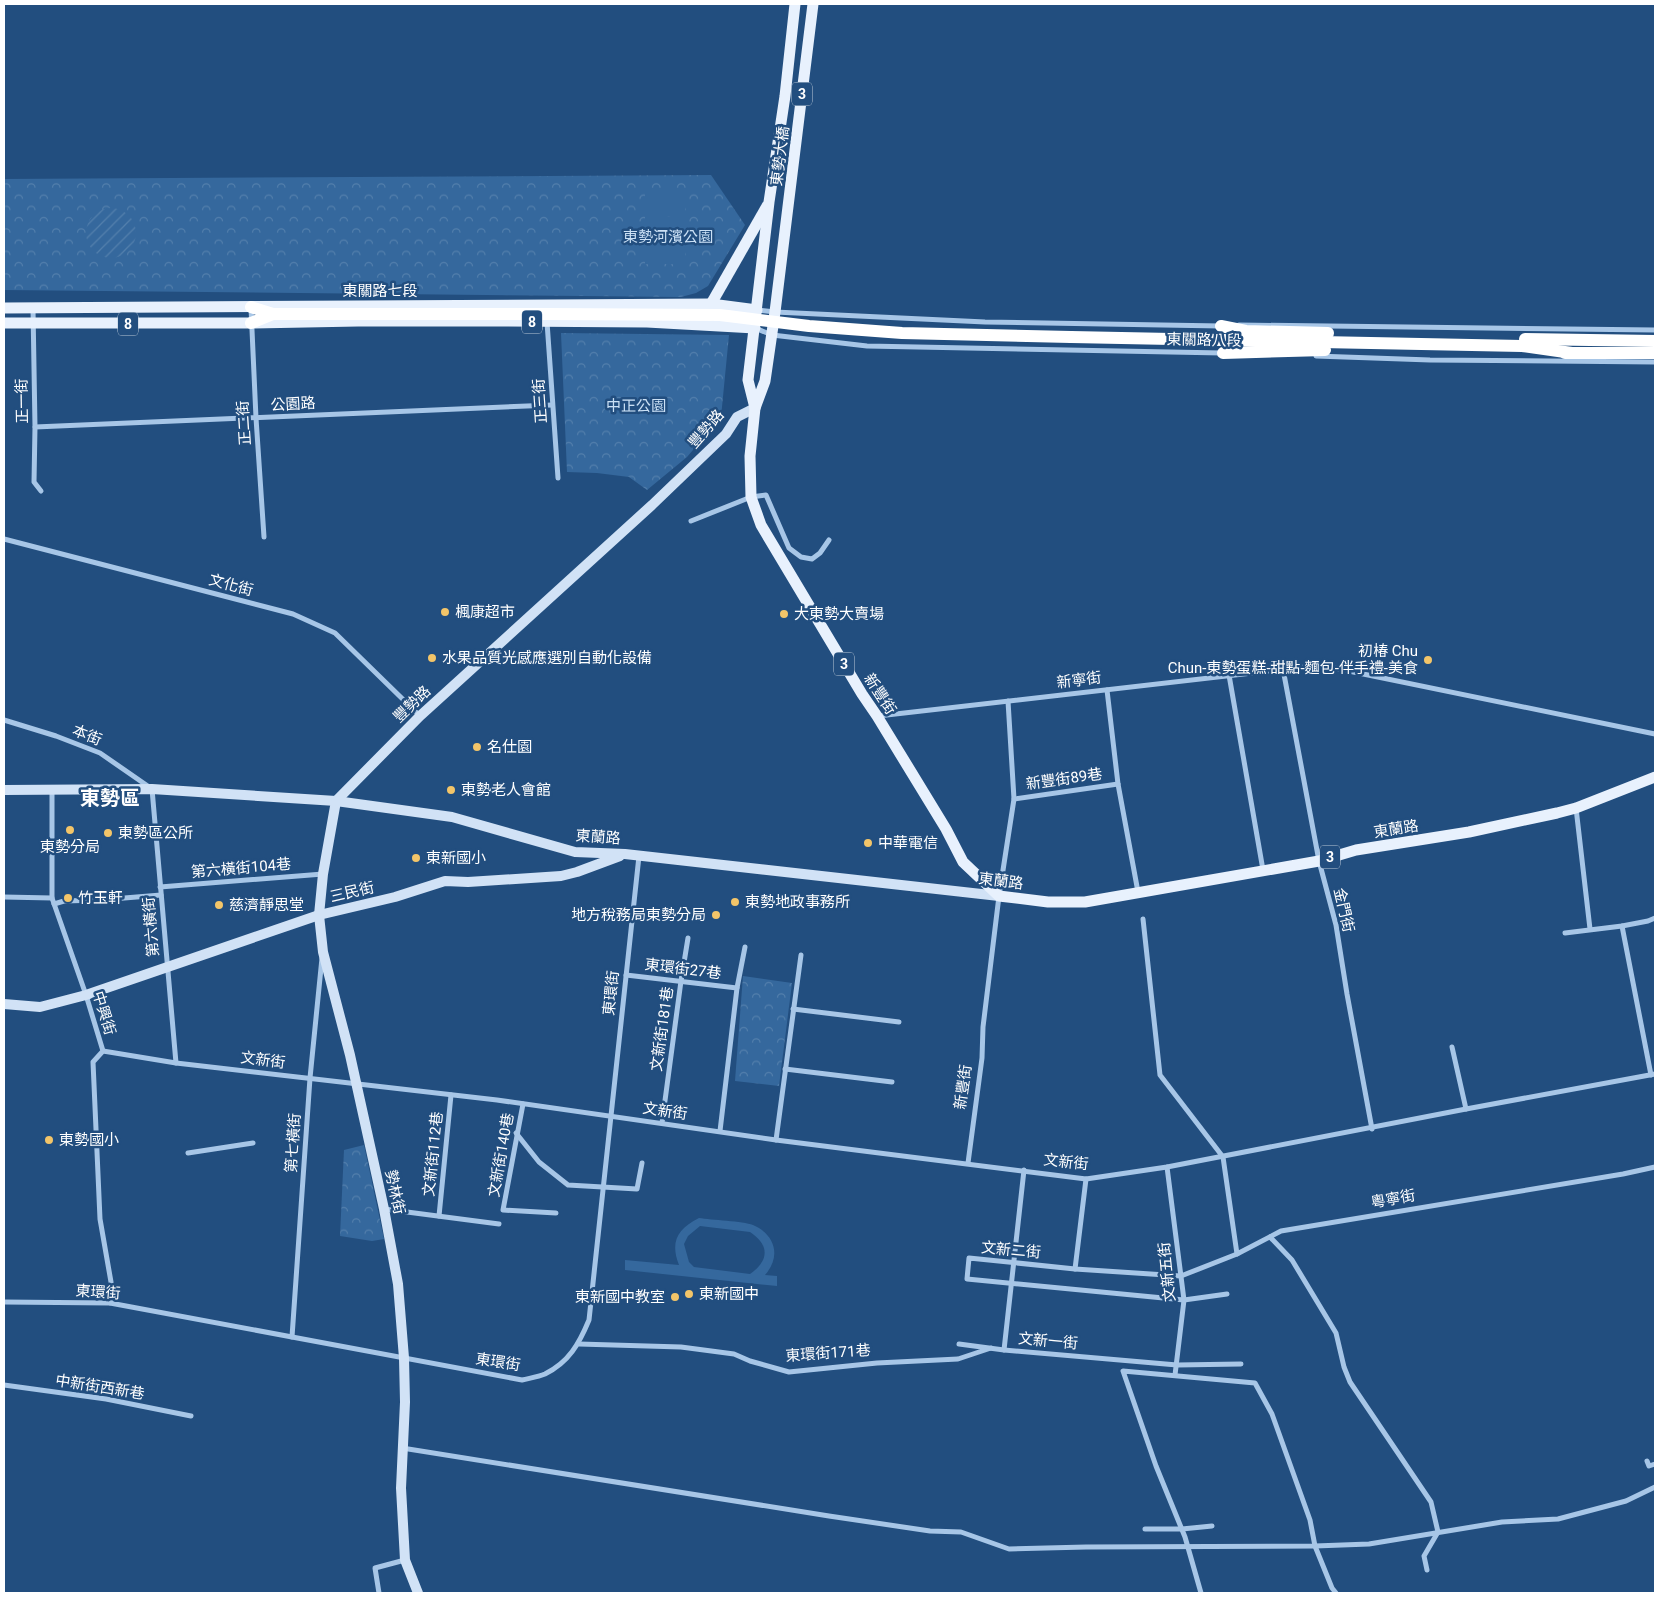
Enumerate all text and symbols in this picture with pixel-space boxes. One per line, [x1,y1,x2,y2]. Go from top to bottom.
road number: 3 [792,82,812,106]
street label: 東勢大橋 [767,125,793,187]
park label: 東勢河濱公園 [623,228,713,246]
street label: 東關路七段 [342,282,418,300]
road number: 8 [522,311,542,334]
road number: 8 [118,312,138,336]
street label: 東關路八段 [1166,330,1242,350]
street label: 正一街 [13,378,31,424]
street label: 正三街 [529,378,551,424]
street label: 公園路 [270,394,316,414]
park label: 中正公園 [606,397,666,415]
street label: 正二街 [233,400,255,446]
street label: 豐勢路 [684,406,728,452]
street label: 文化街 [207,570,255,600]
place label: 楓康超市 [455,603,515,621]
place label: 大東勢大賣場 [794,605,884,623]
marker: 楓康超市 [439,606,451,618]
marker: 大東勢大賣場 [778,608,790,620]
place label: 初椿 Chu Chun-東勢蛋糕-甜點-麵包-伴手禮-美食 [1168,642,1418,677]
place label: 水果品質光感應選別自動化設備 [442,649,652,667]
marker: 水果品質光感應選別自動化設備 [426,652,438,664]
road number: 3 [834,652,854,676]
marker: 初椿 Chu Chun-東勢蛋糕-甜點-麵包-伴手禮-美食 [1422,654,1434,666]
street label: 新寧街 [1056,668,1102,692]
street label: 新豐街 [860,670,900,718]
street label: 豐勢路 [390,682,434,726]
street label: 本街 [70,721,104,749]
place label: 名仕園 [487,738,532,756]
marker: 名仕園 [471,741,483,753]
street label: 新豐街89巷 [1025,765,1103,793]
place label: 東勢老人會館 [461,781,551,799]
marker: 東勢老人會館 [445,784,457,796]
district label: 東勢區 [80,786,140,810]
street label: 東蘭路 [1372,817,1420,841]
marker: 東勢分局 [64,824,76,836]
place label: 東勢區公所 [118,824,193,842]
street label: 東蘭路 [575,826,621,848]
marker: 東勢區公所 [102,827,114,839]
place label: 中華電信 [878,834,938,852]
marker: 中華電信 [862,837,874,849]
place label: 東勢分局 [40,838,100,856]
road number: 3 [1320,846,1340,869]
place label: 東新國小 [426,849,486,867]
marker: 東新國小 [410,852,422,864]
street label: 第六橫街104巷 [190,855,292,881]
street label: 東蘭路 [978,869,1024,893]
street label: 三民街 [328,878,376,906]
street label: 金門街 [1330,886,1358,934]
place label: 竹玉軒 [78,889,123,907]
marker: 竹玉軒 [62,892,74,904]
place label: 東勢地政事務所 [745,893,850,911]
street label: 第六橫街 [139,896,163,958]
place label: 慈濟靜思堂 [229,896,304,914]
marker: 東勢地政事務所 [729,896,741,908]
marker: 慈濟靜思堂 [213,899,225,911]
place label: 地方稅務局東勢分局 [571,906,706,924]
marker: 地方稅務局東勢分局 [710,909,722,921]
street label: 東環街27巷 [644,955,722,983]
street label: 東環街 [600,970,622,1016]
street label: 文新街181巷 [647,986,677,1072]
street label: 中興街 [89,989,119,1037]
street label: 文新街 [240,1048,286,1072]
street label: 新豐街 [951,1063,975,1111]
street label: 文新街 [641,1099,689,1123]
street label: 文新街112巷 [420,1111,446,1197]
street label: 文新街140巷 [485,1111,517,1199]
street label: 第七橫街 [282,1112,304,1174]
place label: 東勢國小 [59,1131,119,1149]
marker: 東勢國小 [43,1134,55,1146]
street label: 文新街 [1043,1151,1089,1173]
street label: 勢林街 [382,1168,408,1216]
street label: 粵寧街 [1369,1186,1417,1212]
street label: 文新二街 [980,1238,1042,1262]
street label: 文新五街 [1155,1241,1179,1303]
street label: 東環街 [75,1281,121,1303]
place label: 東新國中 [699,1285,759,1303]
place label: 東新國中教室 [575,1288,665,1306]
marker: 東新國中 [683,1288,695,1300]
marker: 東新國中教室 [669,1291,681,1303]
street label: 文新一街 [1017,1329,1079,1353]
street label: 東環街171巷 [785,1341,871,1365]
street label: 東環街 [474,1350,522,1374]
street label: 中新街西新巷 [54,1371,146,1403]

